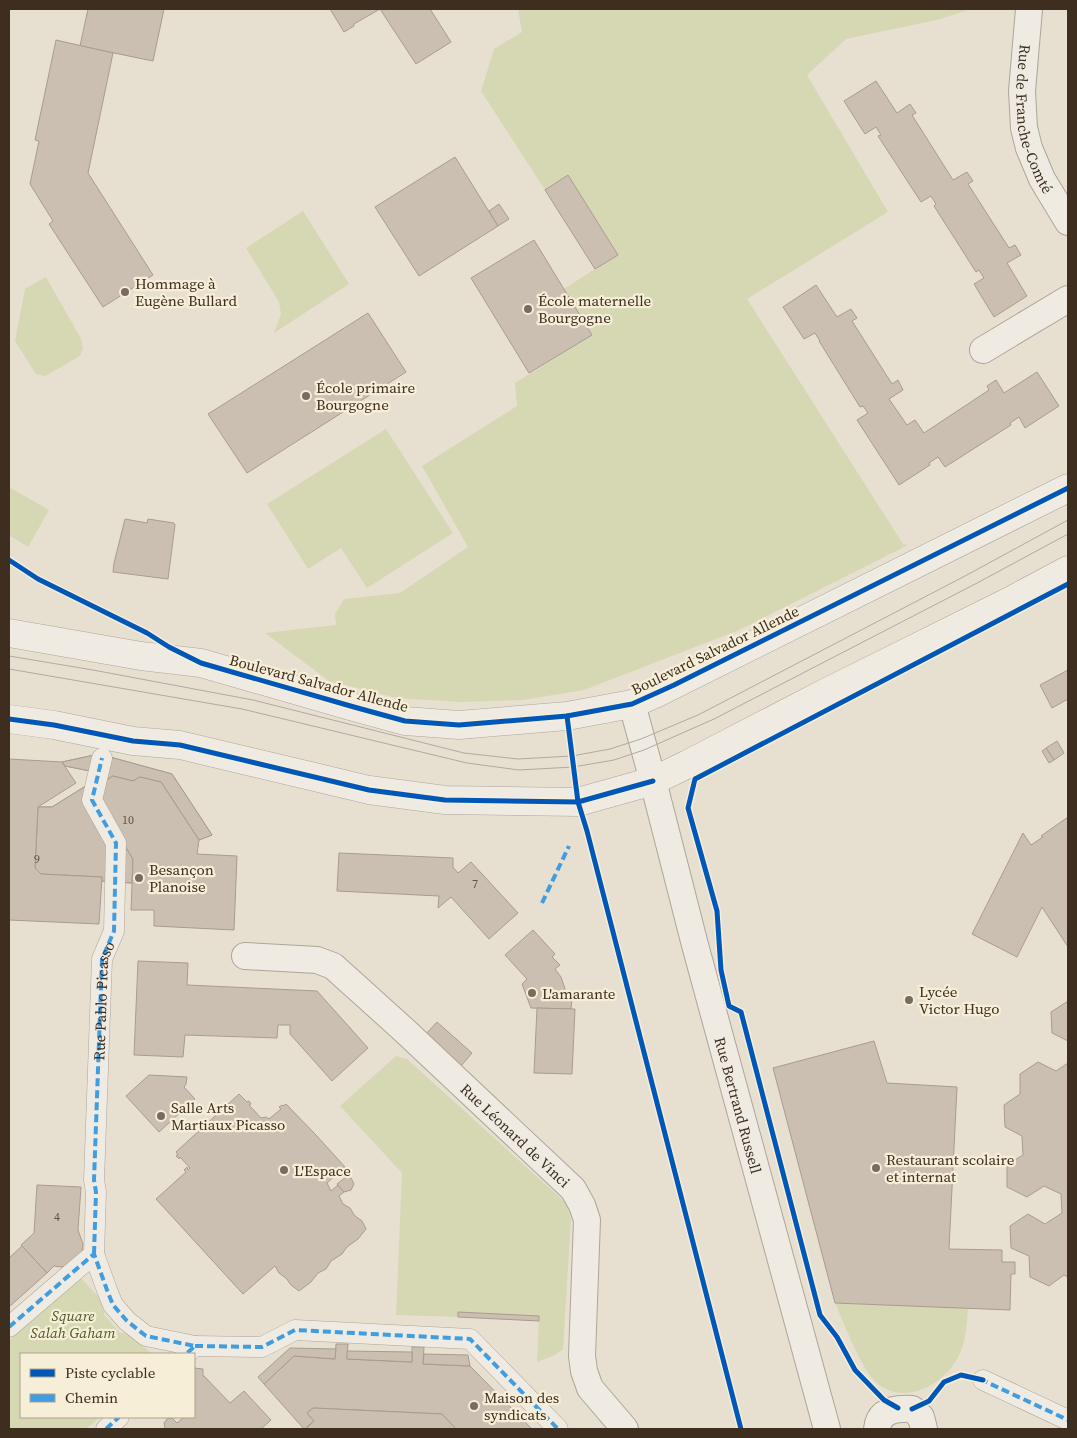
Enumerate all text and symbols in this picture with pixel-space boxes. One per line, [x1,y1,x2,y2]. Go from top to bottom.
street label: Rue de Franche-Comté [1011,44,1059,197]
place label: Hommage à Eugène Bullard [135,273,237,311]
marker: Hommage à Eugène Bullard [119,286,131,298]
place label: École maternelle Bourgogne [538,290,652,328]
marker: École maternelle Bourgogne [522,303,534,315]
place label: École primaire Bourgogne [316,377,415,415]
marker: École primaire Bourgogne [300,390,312,402]
street label: Boulevard Salvador Allende [628,600,803,700]
street label: Boulevard Salvador Allende [227,649,411,717]
house number: 10 [122,812,134,828]
house number: 9 [34,851,40,867]
place label: Besançon Planoise [149,859,214,897]
marker: Besançon Planoise [133,872,145,884]
house number: 7 [472,876,478,892]
street label: Rue Pablo Picasso [88,938,119,1061]
place label: Lycée Victor Hugo [919,981,999,1019]
place label: L'amarante [542,983,616,1004]
marker: L'amarante [526,987,538,999]
marker: Lycée Victor Hugo [903,994,915,1006]
street label: Rue Bertrand Russell [710,1034,767,1176]
street label: Rue Léonard de Vinci [456,1078,575,1192]
place label: Salle Arts Martiaux Picasso [171,1097,285,1135]
marker: Salle Arts Martiaux Picasso [155,1110,167,1122]
place label: Restaurant scolaire et internat [886,1149,1015,1187]
place label: L'Espace [294,1160,351,1181]
marker: Restaurant scolaire et internat [870,1162,882,1174]
marker: L'Espace [278,1164,290,1176]
house number: 4 [54,1209,60,1225]
park label: Square Salah Gaham [31,1305,116,1343]
legend [20,1353,195,1418]
text: Piste cyclable [65,1362,156,1383]
text: Chemin [65,1387,118,1408]
place label: Maison des syndicats [484,1387,559,1425]
marker: Maison des syndicats [468,1400,480,1412]

